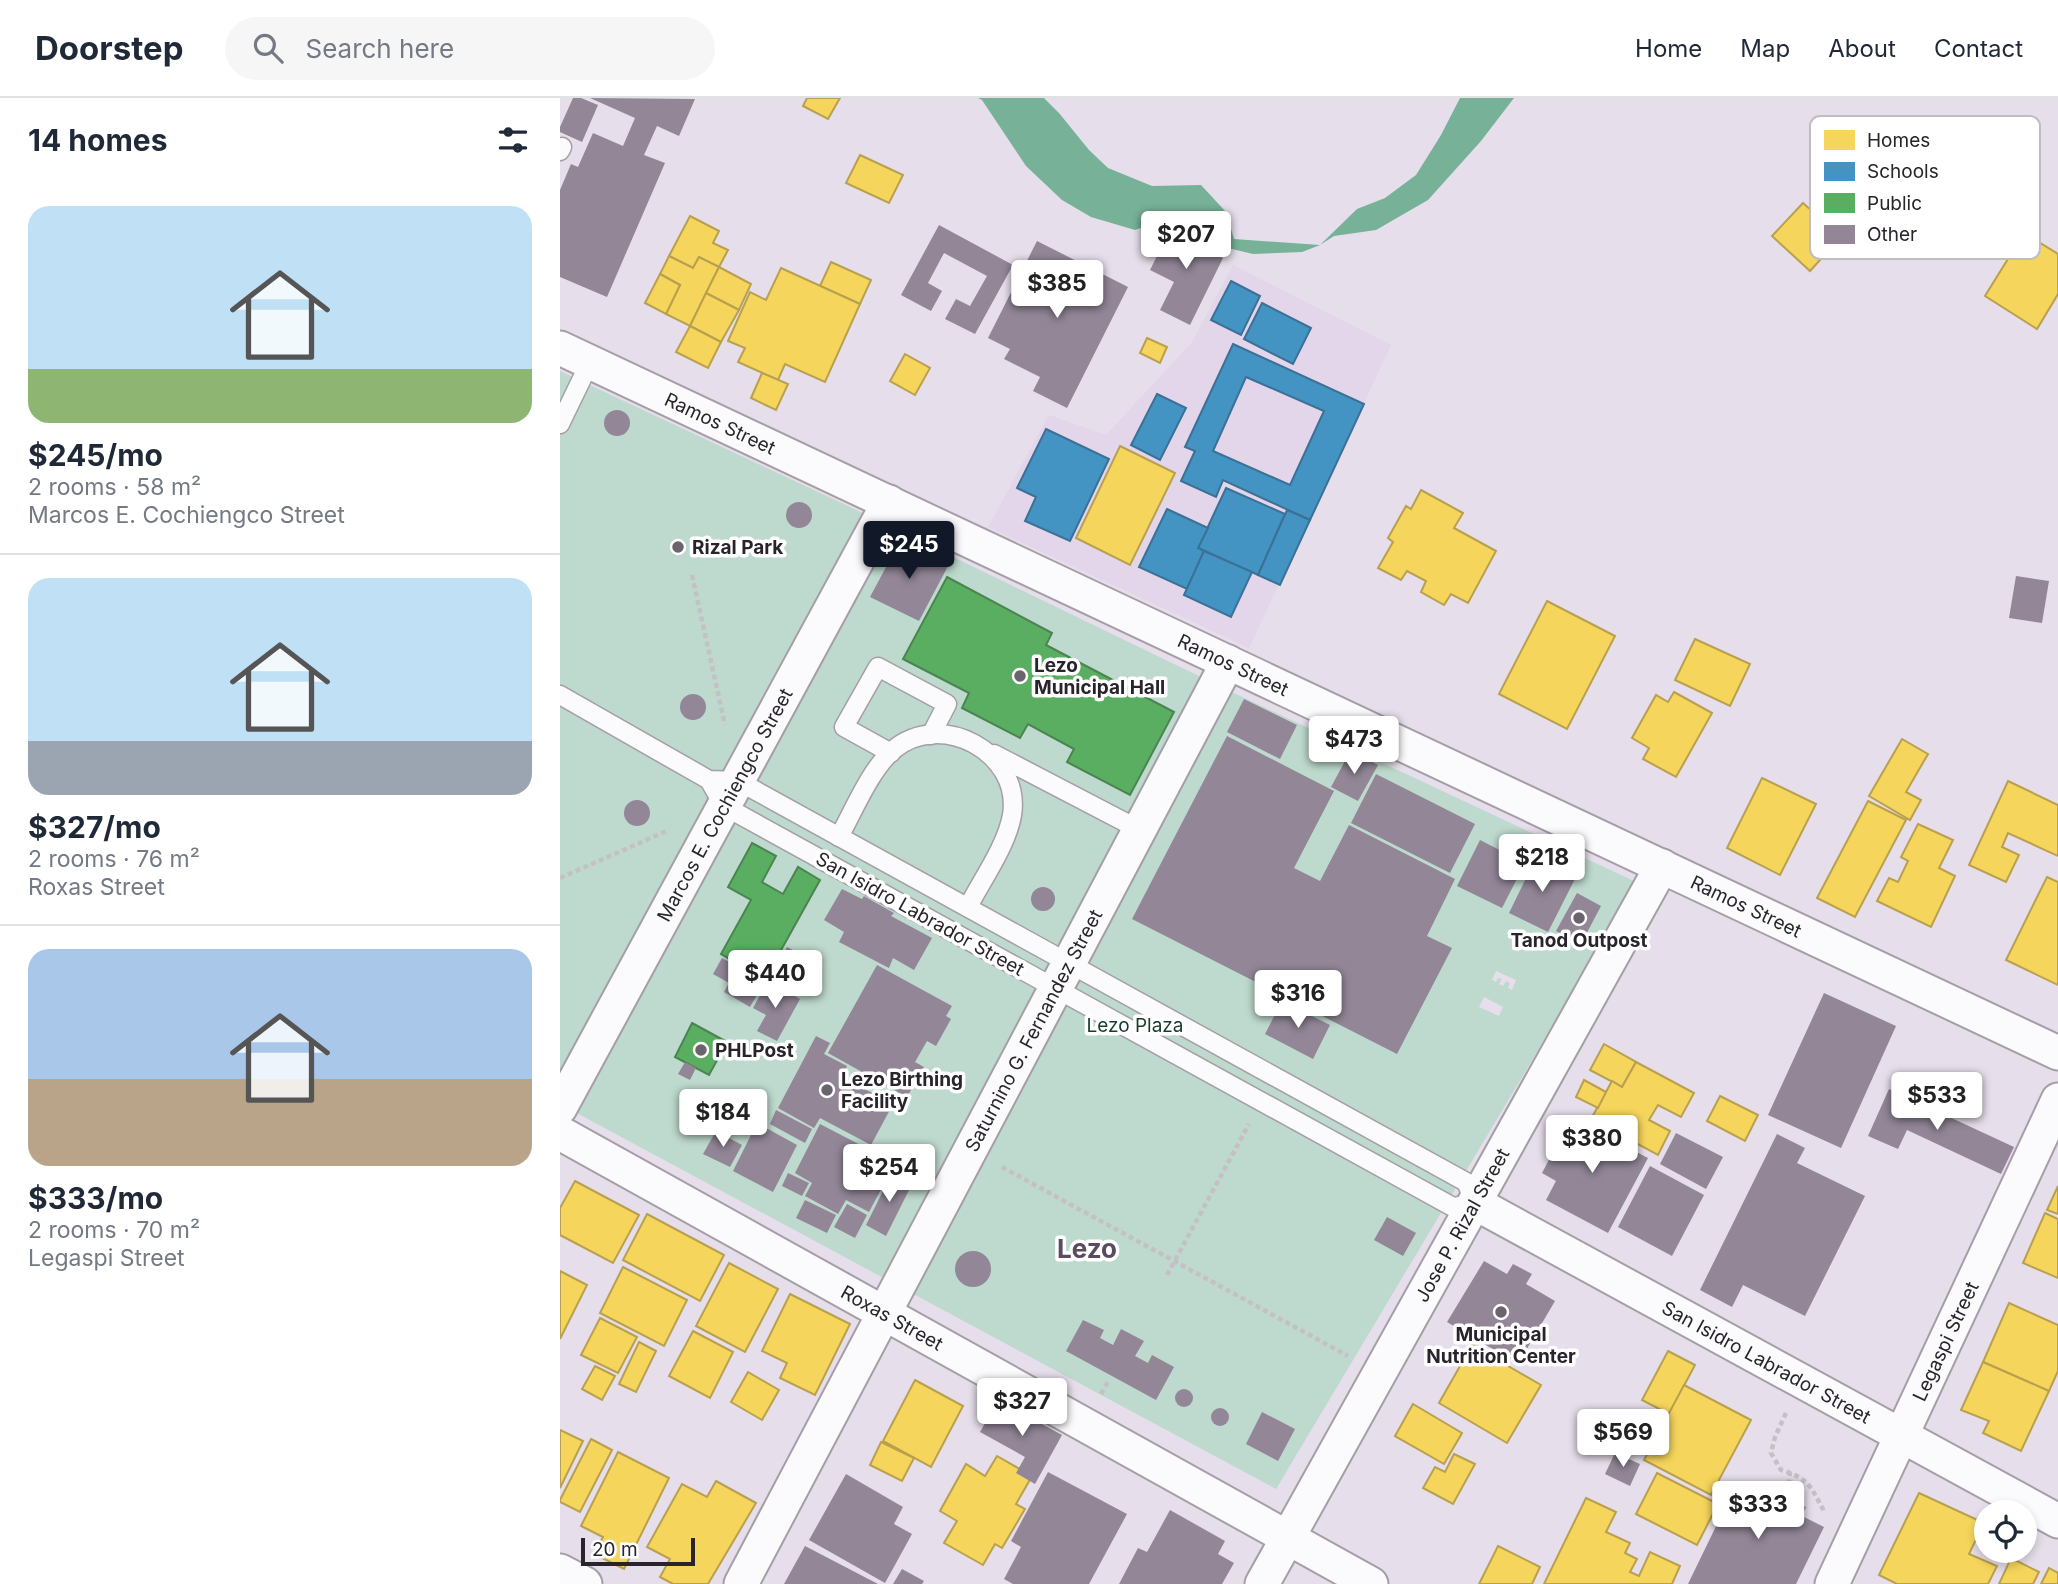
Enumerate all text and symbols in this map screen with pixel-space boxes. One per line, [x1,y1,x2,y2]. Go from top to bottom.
search box [225,17,715,80]
text: Doorstep [35,28,183,68]
icon: search [249,29,287,67]
text: Search here [305,33,454,64]
text: Home [1635,34,1702,63]
text: Map [1740,34,1790,63]
text: About [1828,34,1896,63]
text: Contact [1934,34,2023,63]
legend [1810,116,2040,259]
icon: filters [494,121,532,159]
text: 14 homes [28,122,167,158]
text: Homes [1867,129,1930,152]
text: Schools [1867,160,1939,183]
text: Public [1867,192,1922,215]
pin: $207 [1145,212,1227,271]
text: $207 [1157,220,1215,248]
text: Other [1867,223,1917,246]
icon: home [217,252,343,378]
pin: $385 [1016,260,1098,320]
text: $385 [1027,269,1087,297]
street label: Ramos Street [661,387,779,459]
text: $245/mo [28,437,163,473]
text: 2 rooms · 58 m² [28,473,201,501]
text: Marcos E. Cochiengco Street [28,501,345,529]
pin: $245 [868,522,950,581]
text: $245 [879,530,939,558]
place label: Rizal Park [692,536,783,559]
marker: Rizal Park [670,539,686,555]
icon: home [217,624,343,750]
street label: Ramos Street [1174,629,1292,701]
place label: Lezo Municipal Hall [1034,654,1165,699]
marker: Lezo Municipal Hall [1012,668,1028,684]
street label: Marcos E. Cochiengco Street [652,684,797,925]
pin: $473 [1313,716,1395,776]
text: $473 [1325,725,1383,753]
text: $327/mo [28,809,161,845]
pin: $218 [1501,834,1583,894]
text: $218 [1515,843,1569,871]
text: 2 rooms · 76 m² [28,845,200,873]
street label: San Isidro Labrador Street [812,847,1028,981]
street label: Ramos Street [1687,870,1805,942]
text: Roxas Street [28,873,165,901]
street label: Saturnino G. Fernandez Street [960,905,1107,1156]
marker: Tanod Outpost [1571,910,1587,926]
place label: Tanod Outpost [1511,929,1648,952]
pin: $440 [734,950,816,1010]
text: $440 [744,959,806,987]
pin: $316 [1257,970,1339,1030]
text: $316 [1271,979,1325,1007]
icon: home [217,995,343,1121]
park label: Lezo Plaza [1086,1014,1184,1037]
place label: PHLPost [715,1039,794,1062]
marker: PHLPost [693,1042,709,1058]
place label: Lezo Birthing Facility [841,1068,963,1113]
pin: $533 [1896,1072,1978,1132]
text: $533 [1907,1081,1967,1109]
marker: Lezo Birthing Facility [819,1082,835,1098]
pin: $184 [682,1090,764,1149]
text: $184 [695,1098,751,1126]
pin: $380 [1551,1116,1633,1175]
text: $380 [1562,1124,1622,1152]
pin: $254 [848,1144,930,1204]
street label: Jose P. Rizal Street [1410,1144,1514,1306]
text: $254 [859,1153,919,1181]
text: $333/mo [28,1180,163,1216]
text: 2 rooms · 70 m² [28,1216,200,1244]
district label: Lezo [1057,1233,1117,1264]
text: Legaspi Street [28,1244,185,1272]
street label: Legaspi Street [1908,1278,1983,1405]
street label: Roxas Street [837,1280,947,1355]
street label: San Isidro Labrador Street [1658,1296,1875,1428]
marker: Municipal Nutrition Center [1493,1304,1509,1320]
place label: Municipal Nutrition Center [1426,1323,1576,1368]
pin: $327 [981,1378,1063,1438]
text: $327 [993,1387,1051,1415]
pin: $569 [1582,1410,1664,1469]
text: $569 [1593,1418,1653,1446]
pin: $333 [1717,1482,1799,1541]
text: $333 [1728,1490,1788,1518]
map controls [1974,1500,2037,1563]
button: locate [1974,1500,2037,1563]
scale bar [581,1535,695,1567]
text: 20 m [592,1538,638,1561]

